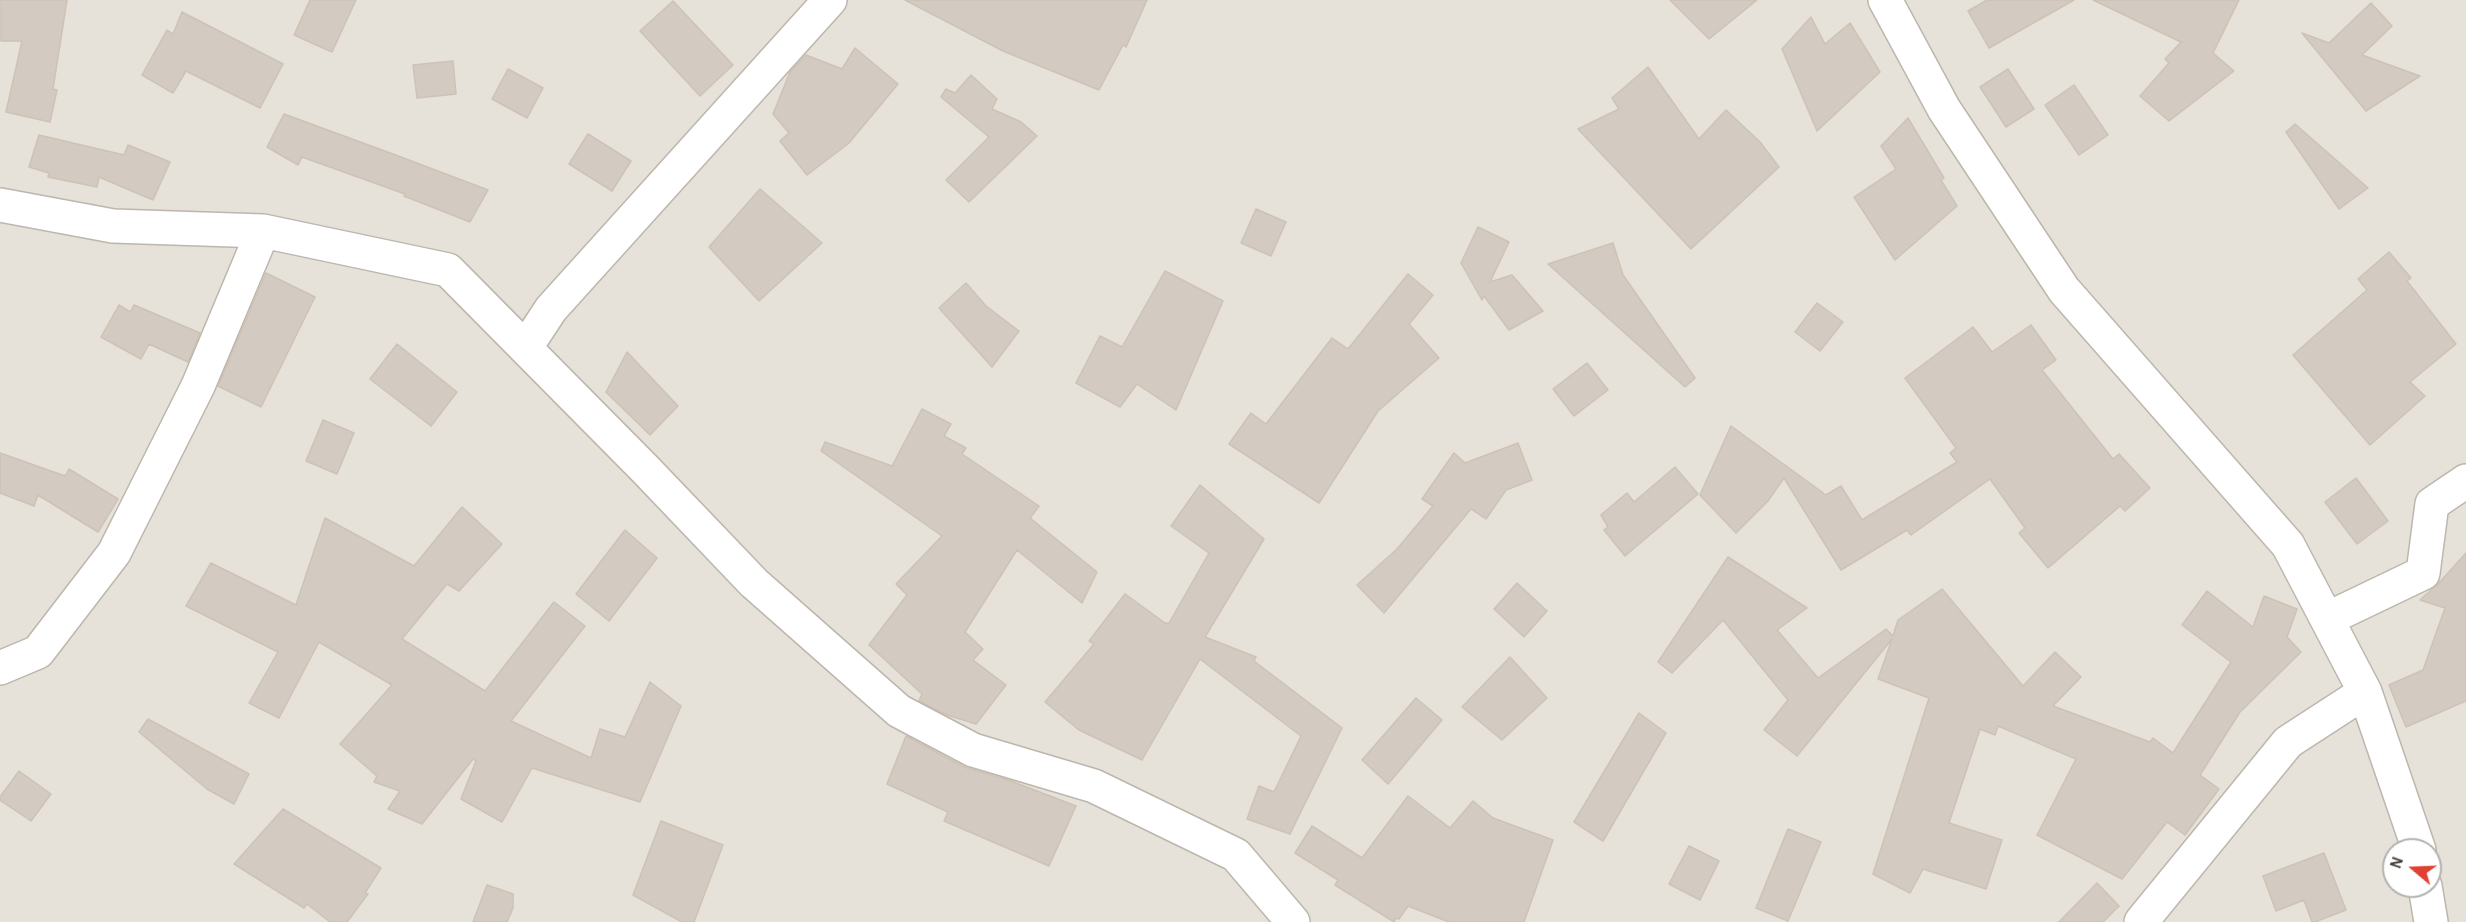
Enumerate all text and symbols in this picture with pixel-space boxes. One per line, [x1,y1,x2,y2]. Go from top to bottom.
north arrow [2382,838,2442,898]
text: N [2387,855,2406,871]

